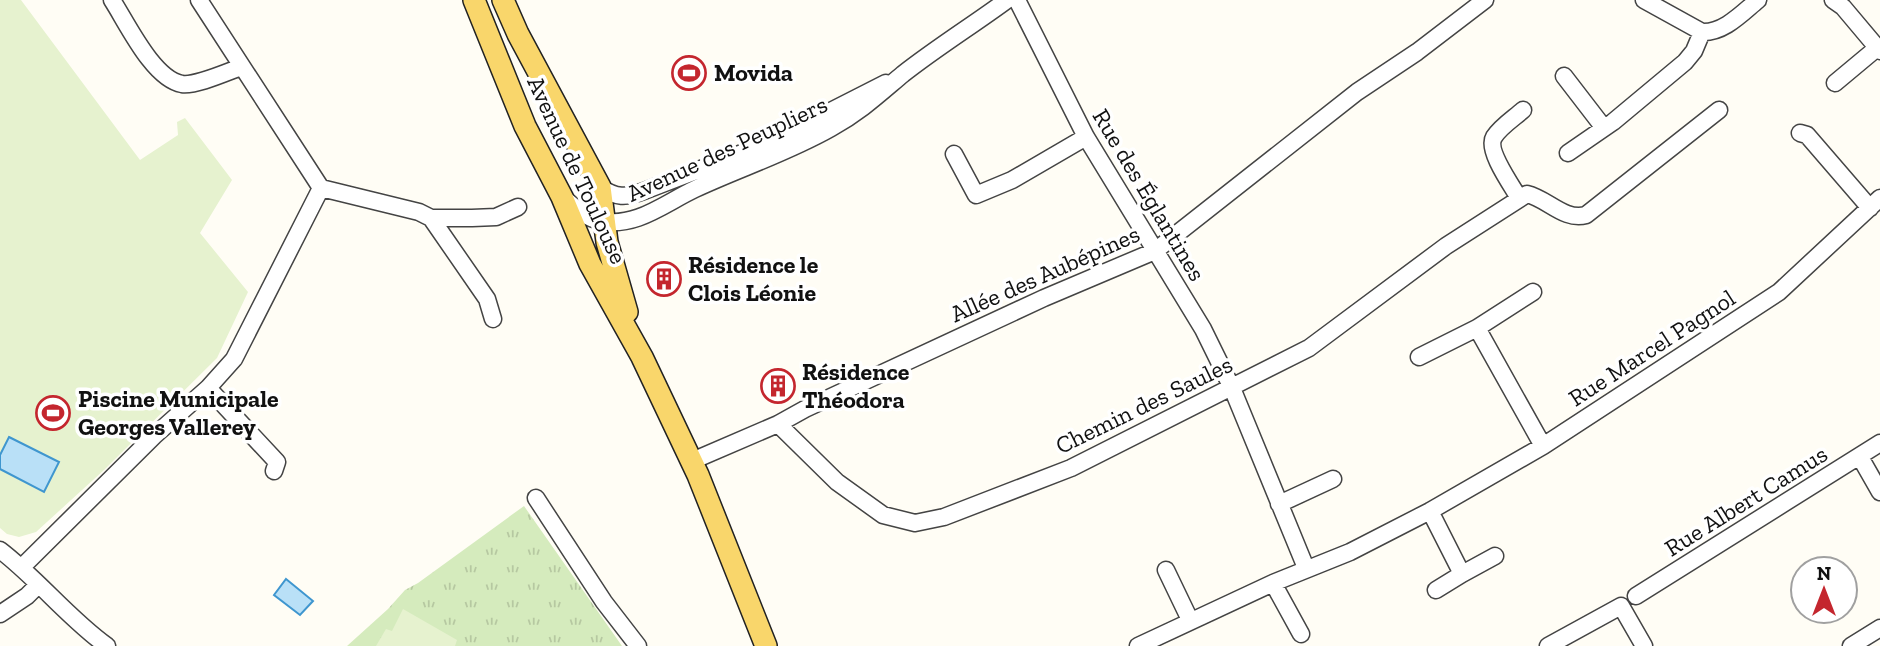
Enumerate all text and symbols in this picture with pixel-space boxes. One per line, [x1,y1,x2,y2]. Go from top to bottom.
sports icon: Movida [670,54,708,92]
place label: Movida [714,58,793,87]
street label: Avenue de Toulouse [521,71,634,268]
street label: Avenue des Peupliers [622,89,832,208]
street label: Rue des Églantines [1087,103,1212,286]
street label: Allée des Aubépines [946,219,1144,328]
place label: Résidence le Clois Léonie [688,250,819,307]
building icon: Résidence le Clois Léonie [645,260,683,298]
street label: Rue Marcel Pagnol [1563,283,1740,412]
street label: Chemin des Saules [1051,349,1237,460]
place label: Résidence Théodora [802,357,910,414]
building icon: Résidence Théodora [759,367,797,405]
place label: Piscine Municipale Georges Vallerey [78,384,279,441]
sports icon: Piscine Municipale Georges Vallerey [34,394,72,432]
street label: Rue Albert Camus [1659,439,1833,562]
north arrow [1789,555,1859,625]
text: N [1817,562,1831,585]

